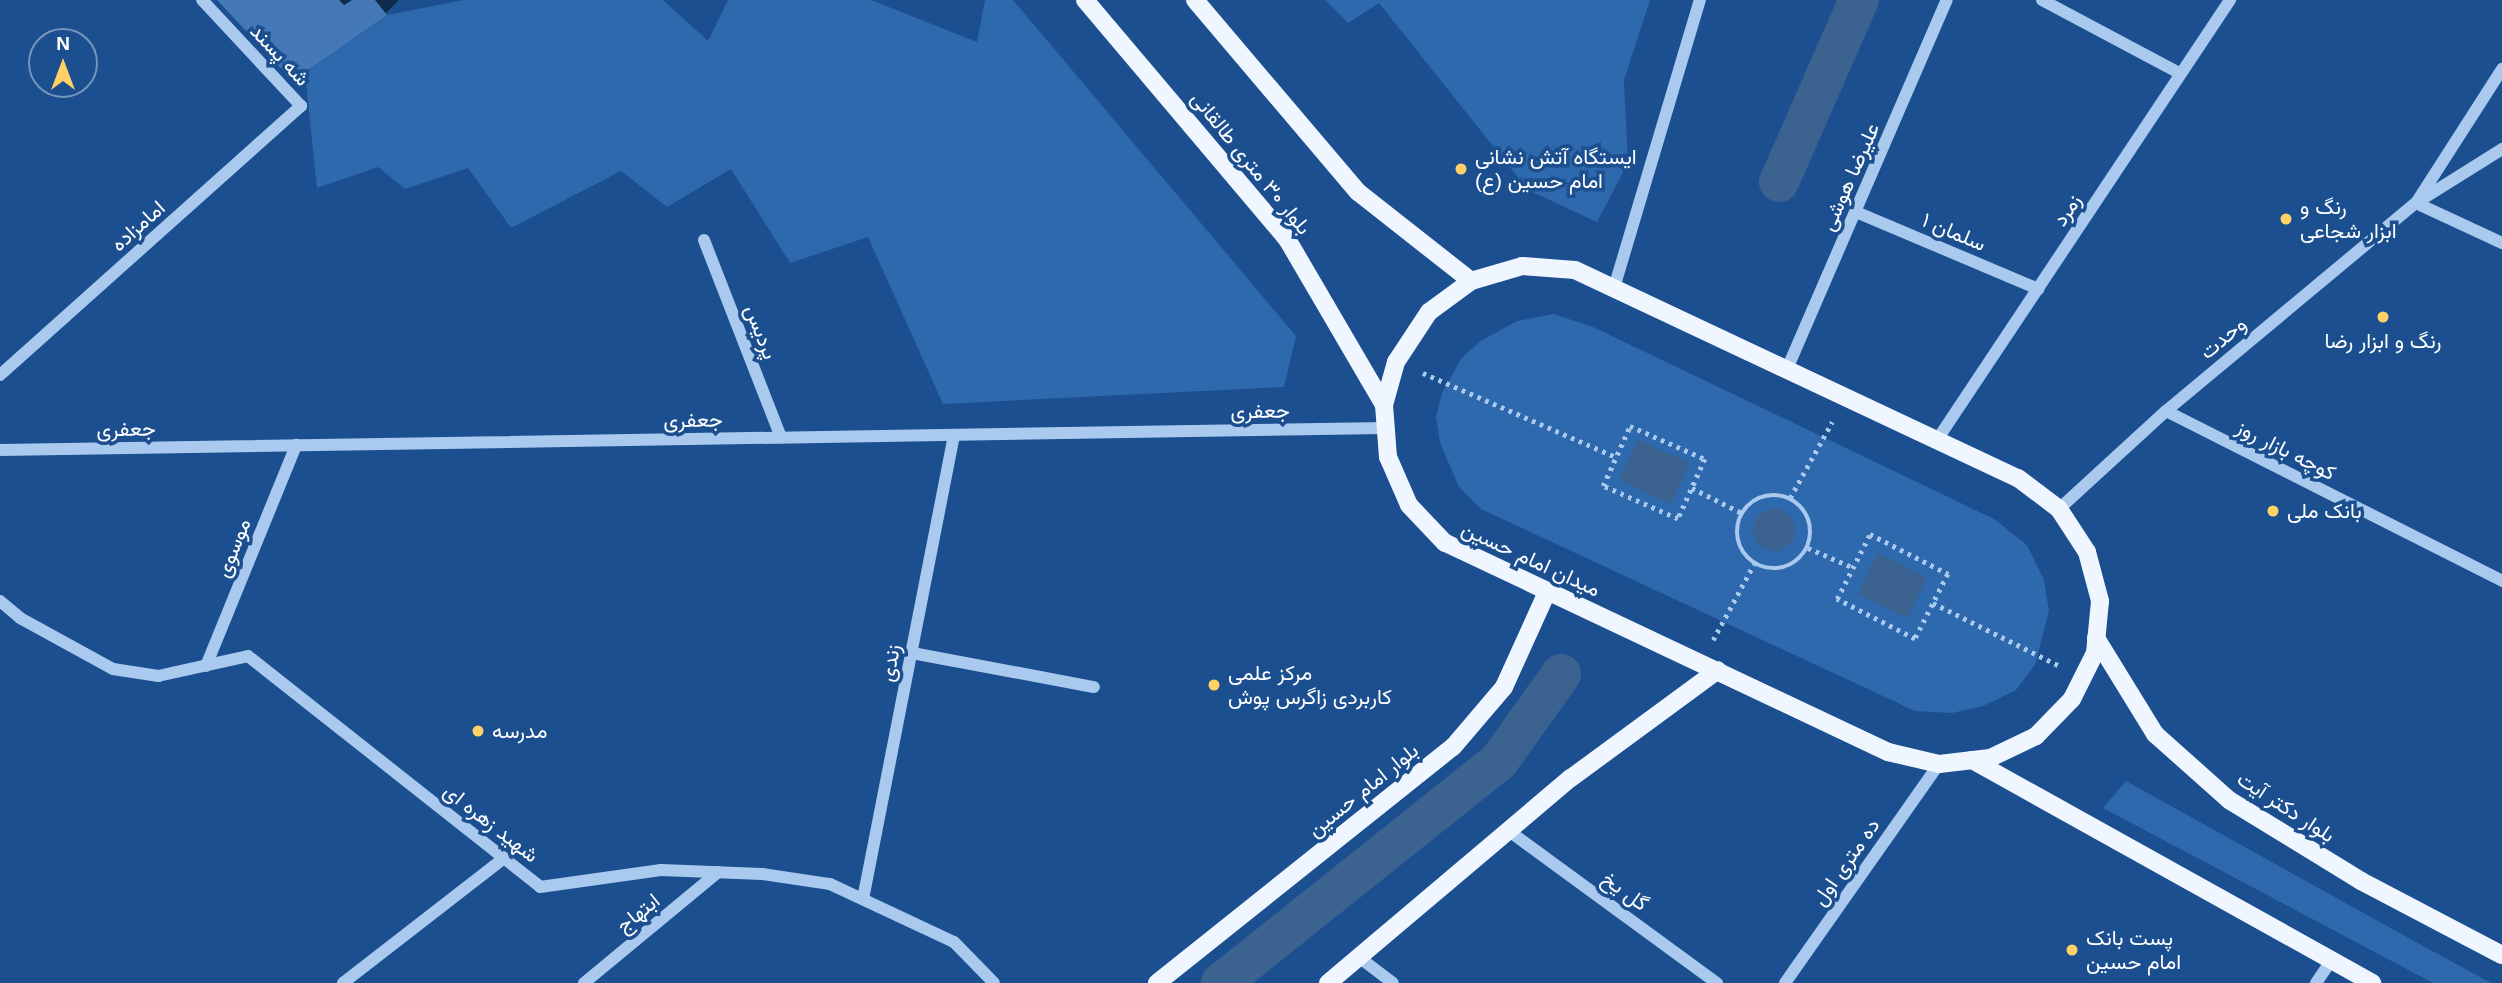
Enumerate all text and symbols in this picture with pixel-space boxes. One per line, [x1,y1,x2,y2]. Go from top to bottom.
street label: شه پسند [245,19,315,91]
north arrow [28,28,98,98]
text: N [56,33,70,54]
street label: بلوار ۳۰ متری طالقانی [1186,86,1316,240]
street label: علیرضا هوشی [1815,119,1885,235]
place label: ایستگاه آتش نشانی امام حسین (ع) [1475,144,1637,194]
marker: ایستگاه آتش نشانی امام حسین (ع) [1453,161,1469,177]
street label: زمرد [2047,189,2087,231]
place label: رنگ و ابزار شجاعی [2300,194,2397,244]
street label: امامزاده [106,195,170,257]
street label: سلمان ۱ [1918,207,1990,257]
marker: رنگ و ابزار شجاعی [2278,211,2294,227]
street label: پردیس [739,301,783,363]
marker: رنگ و ابزار رضا [2375,309,2391,325]
street label: وحدت [2195,311,2251,365]
place label: رنگ و ابزار رضا [2325,328,2441,354]
street label: جعفری [1230,398,1290,424]
street label: جعفری [663,407,723,433]
street label: کوچه بازار روز [2232,414,2340,486]
street label: جعفری [96,416,156,442]
place label: بانک ملی [2287,498,2362,524]
marker: بانک ملی [2265,503,2281,519]
street label: موسوی [210,515,256,581]
street label: میدان امام حسین [1458,516,1604,602]
street label: زندی [874,642,906,684]
place label: مرکز علمی کاربردی زاگرس پوش [1228,660,1392,710]
marker: مرکز علمی کاربردی زاگرس پوش [1206,677,1222,693]
place label: مدرسه [492,718,547,744]
marker: مدرسه [470,723,486,739]
street label: بلوار امام حسین [1303,738,1423,842]
street label: بلوار دکتر آیت [2232,766,2340,848]
street label: شهید زهره ای [439,778,543,868]
street label: ده متری اول [1807,813,1885,911]
street label: گل یخ [1597,866,1653,916]
street label: ابتهاج [611,888,665,938]
place label: پست بانک امام حسین [2086,925,2181,975]
marker: پست بانک امام حسین [2064,942,2080,958]

